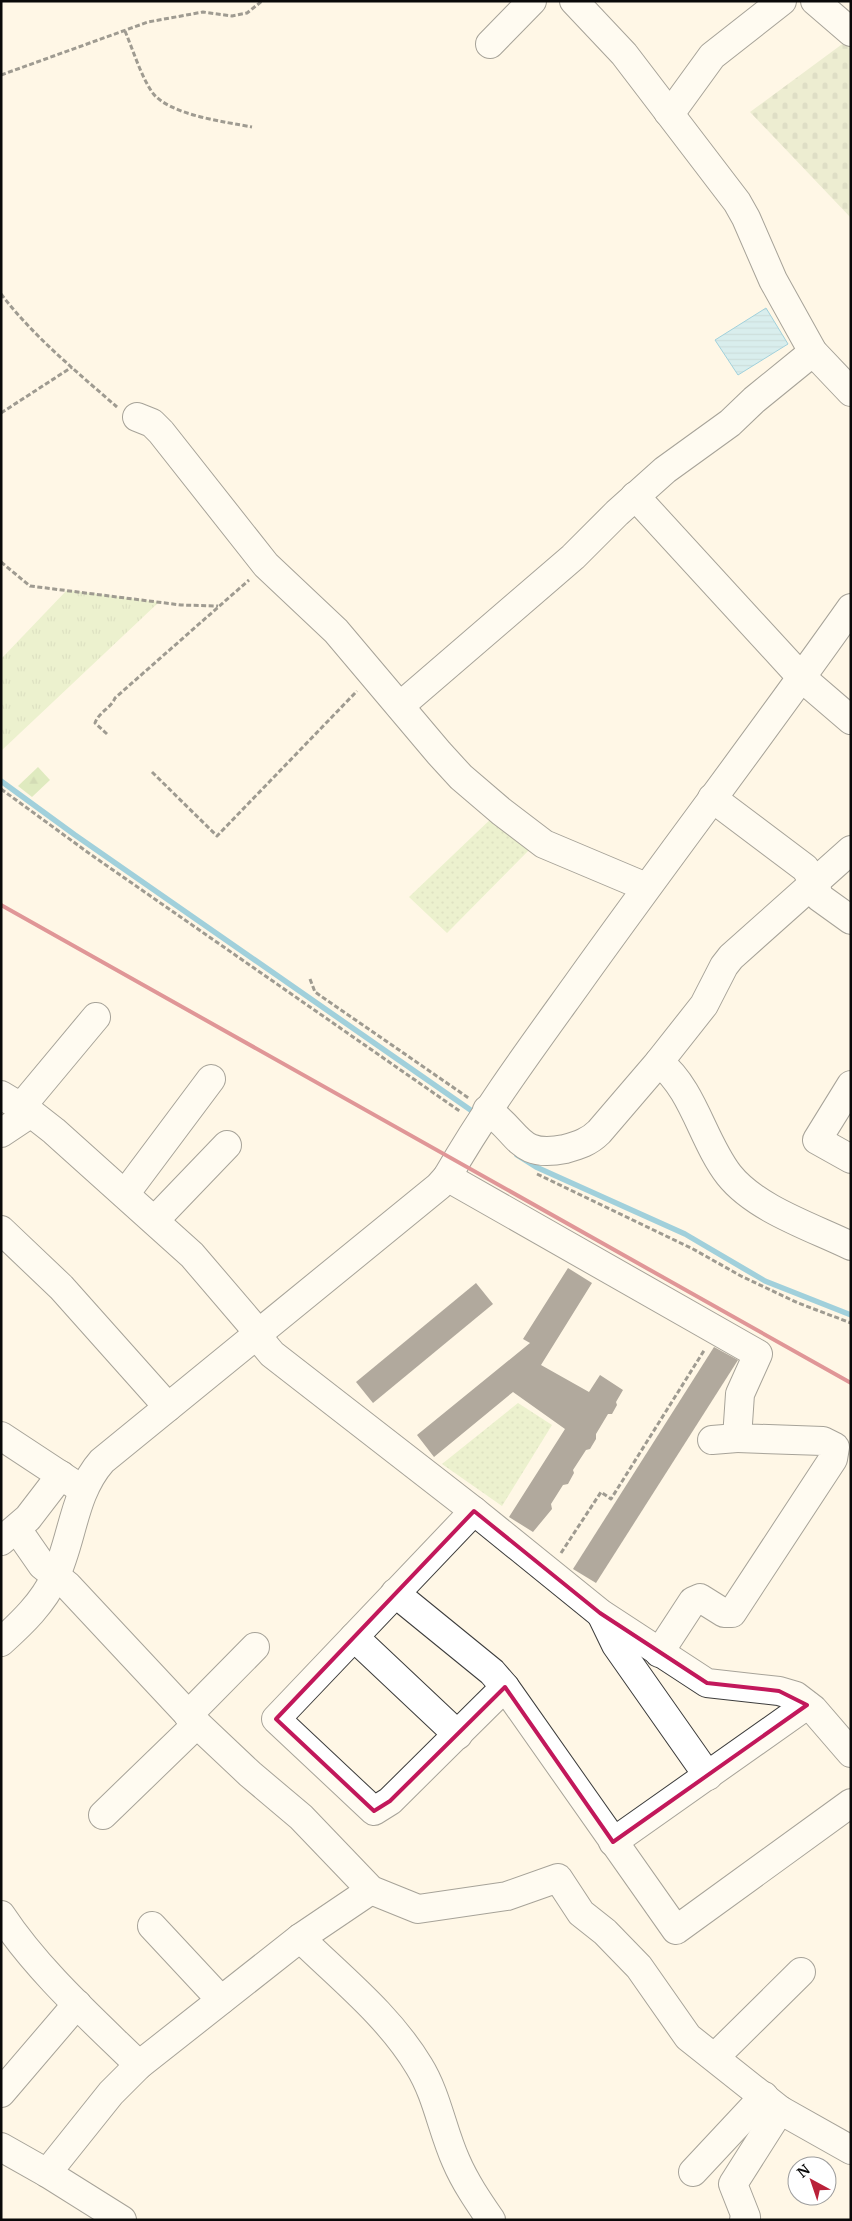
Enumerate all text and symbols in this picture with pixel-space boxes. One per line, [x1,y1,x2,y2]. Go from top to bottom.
north arrow [787,2156,837,2206]
text: N [794,2161,814,2181]

